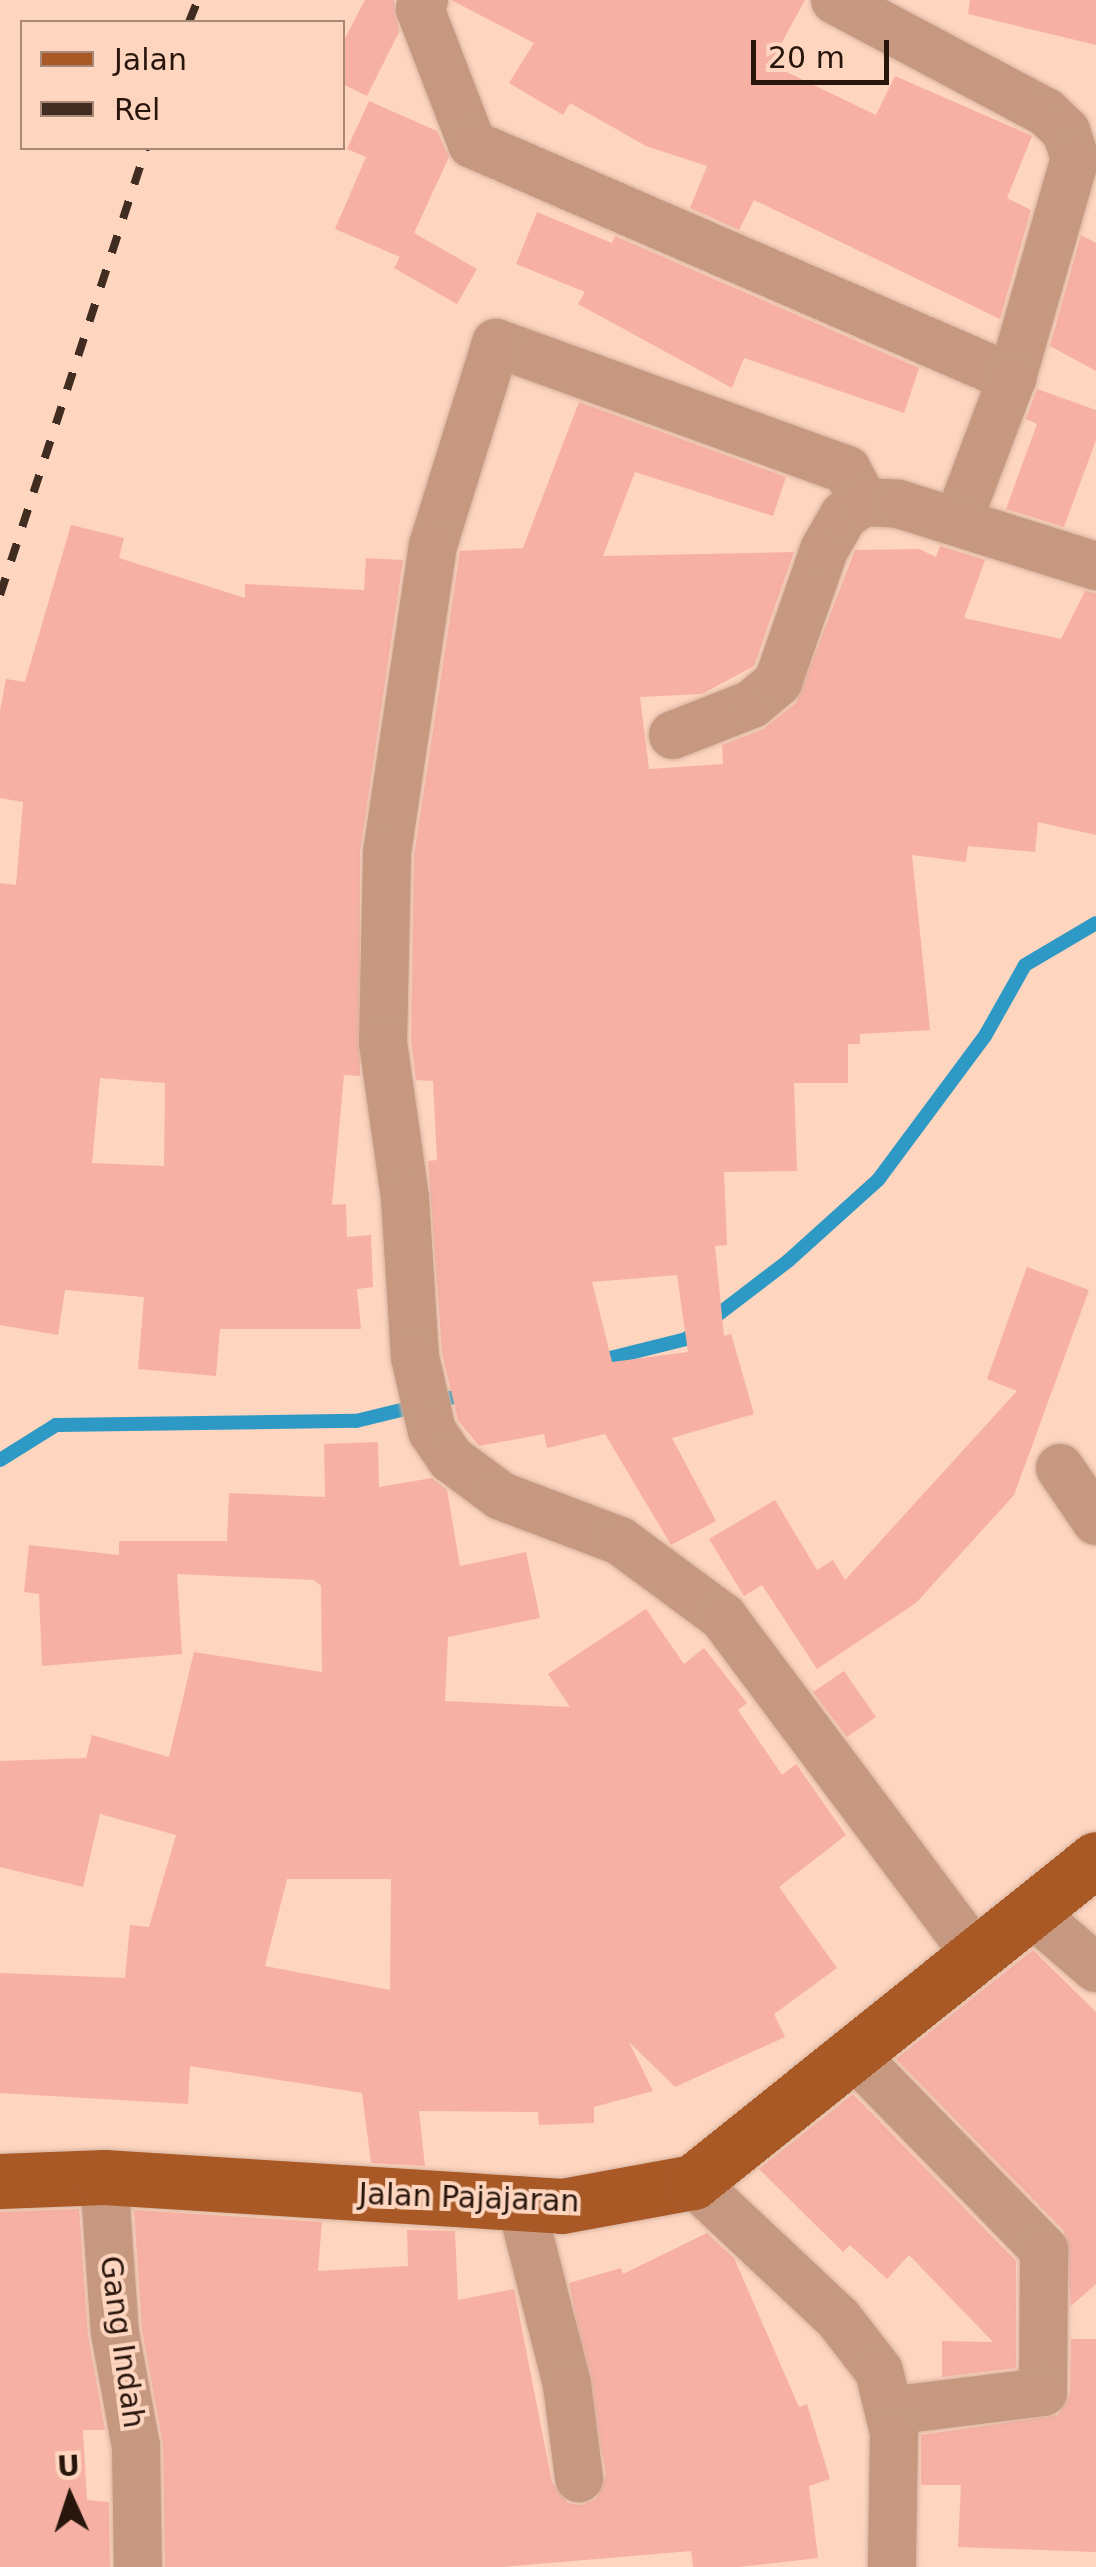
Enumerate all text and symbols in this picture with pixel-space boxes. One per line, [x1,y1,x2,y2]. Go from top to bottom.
legend [20,20,345,150]
scale bar [756,20,894,82]
text: 20 m [768,40,845,75]
text: Jalan [114,42,187,77]
text: Rel [114,92,160,127]
street label: Jalan Pajajaran [358,2176,580,2220]
street label: Gang Indah [92,2254,152,2430]
north arrow [20,2447,120,2547]
text: U [56,2449,81,2484]

